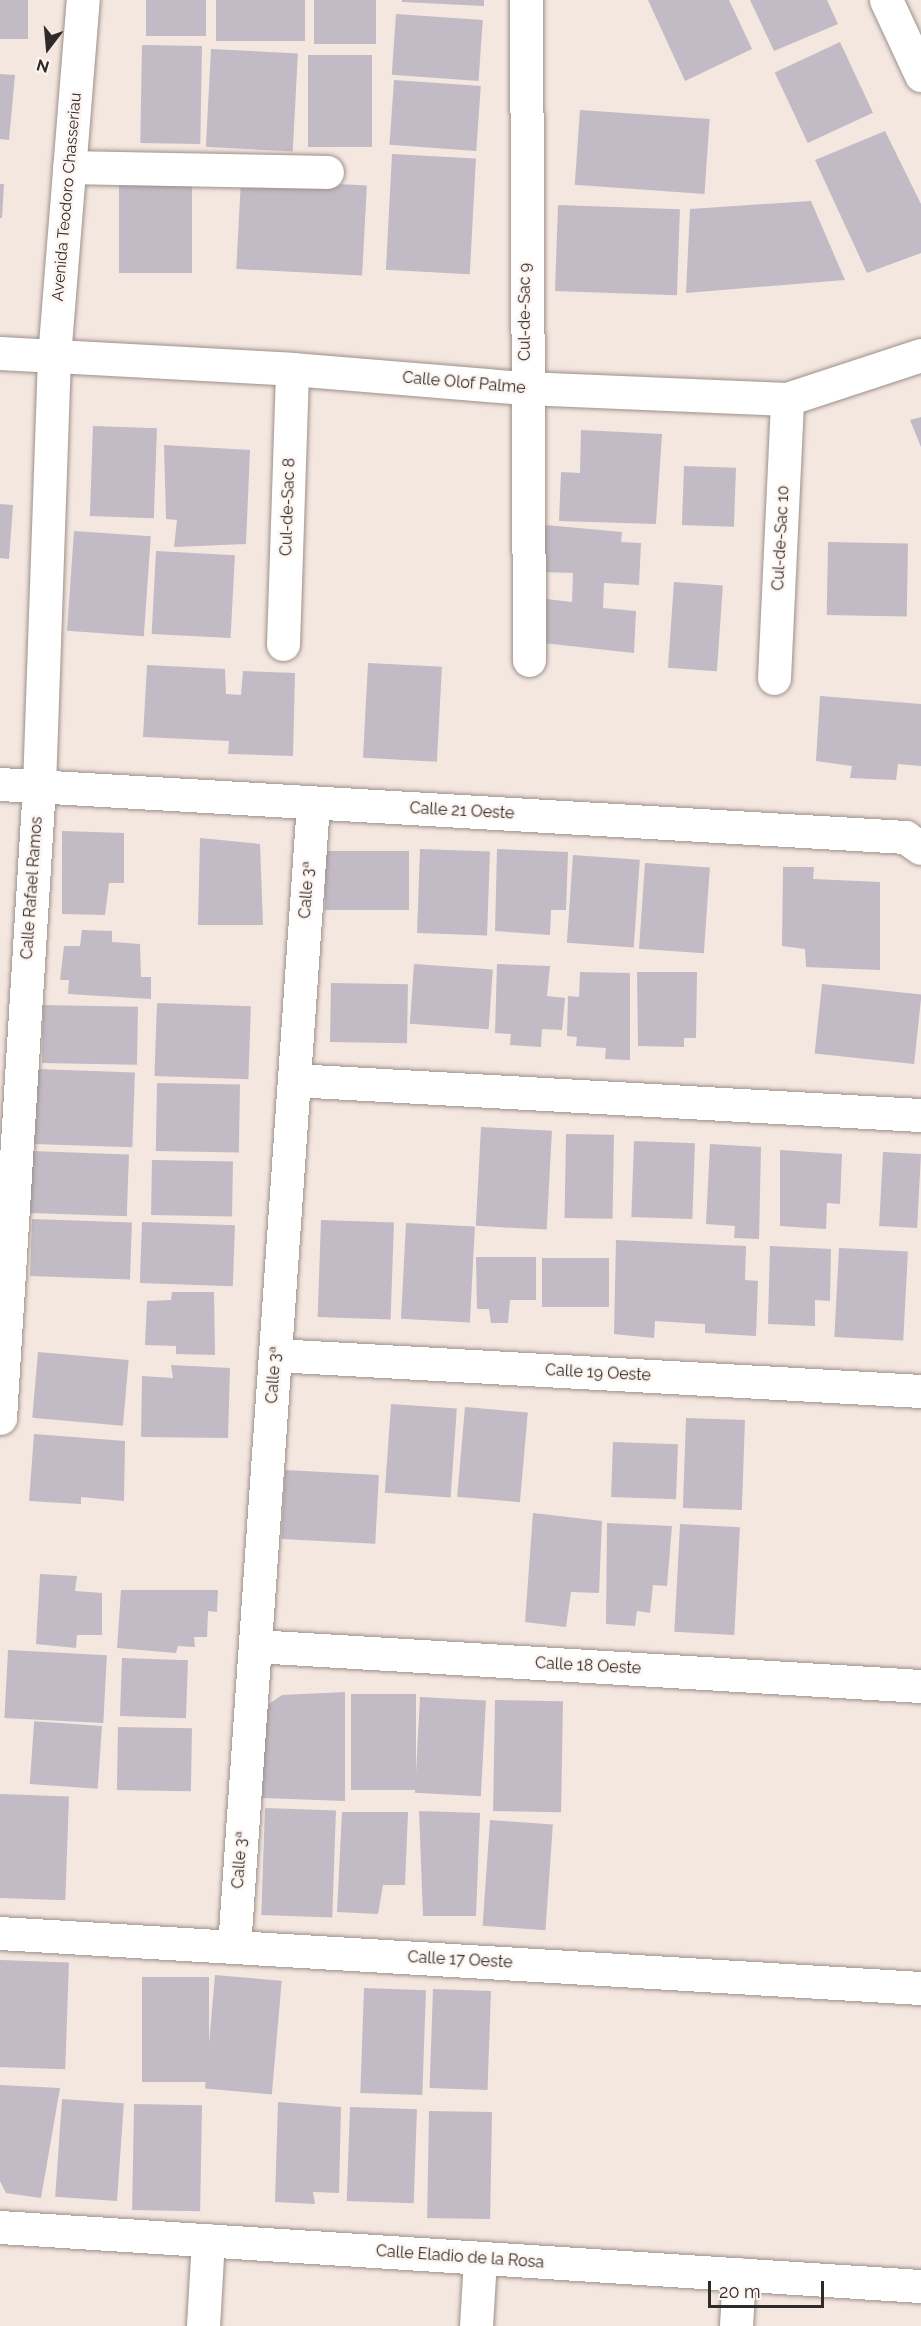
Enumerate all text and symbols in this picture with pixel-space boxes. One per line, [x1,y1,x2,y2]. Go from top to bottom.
north arrow [18,18,78,78]
text: N [34,55,51,77]
street label: Avenida Teodoro Chasseriau [48,92,86,302]
street label: Cul-de-Sac 9 [515,263,535,361]
street label: Calle Olof Palme [401,368,527,398]
street label: Cul-de-Sac 8 [277,458,299,556]
street label: Cul-de-Sac 10 [769,485,793,591]
street label: Calle 21 Oeste [409,799,515,823]
street label: Calle Rafael Ramos [17,816,47,960]
street label: Calle 3ª [295,861,319,919]
street label: Calle 3ª [262,1346,286,1404]
street label: Calle 19 Oeste [545,1361,651,1385]
street label: Calle 18 Oeste [535,1654,641,1678]
street label: Calle 3ª [228,1831,252,1889]
street label: Calle 17 Oeste [407,1948,513,1972]
street label: Calle Eladio de la Rosa [375,2242,545,2272]
scale bar [711,2269,826,2307]
text: 20 m [719,2281,761,2302]

